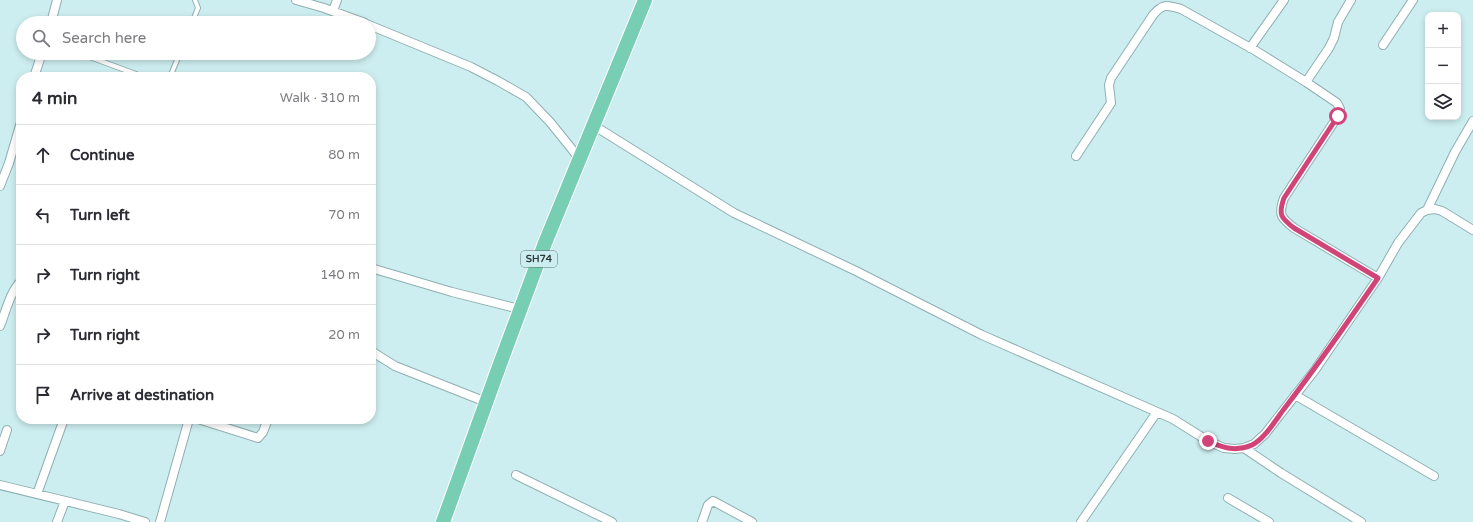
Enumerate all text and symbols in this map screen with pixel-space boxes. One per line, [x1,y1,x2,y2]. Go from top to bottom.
map controls [1425,12,1461,120]
button: + [1425,12,1461,48]
search box [16,16,376,60]
icon: search [30,27,52,49]
text: Search here [62,29,146,47]
button: − [1425,48,1461,84]
button: layers [1425,84,1461,120]
text: 4 min [32,88,77,109]
text: Walk · 310 m [280,90,360,106]
route start [1329,107,1347,125]
icon: ahead [32,144,54,166]
text: Continue [70,146,134,164]
text: 80 m [328,147,360,163]
icon: left [32,204,54,226]
text: Turn left [70,206,130,224]
text: 70 m [328,207,360,223]
road number: SH74 [521,251,557,267]
icon: right [32,264,54,286]
text: Turn right [70,266,140,284]
text: 140 m [320,267,360,283]
icon: right [32,324,54,346]
text: Turn right [70,326,140,344]
text: 20 m [328,327,360,343]
icon: arrive [32,384,54,406]
text: Arrive at destination [70,386,214,404]
route end [1199,432,1217,450]

